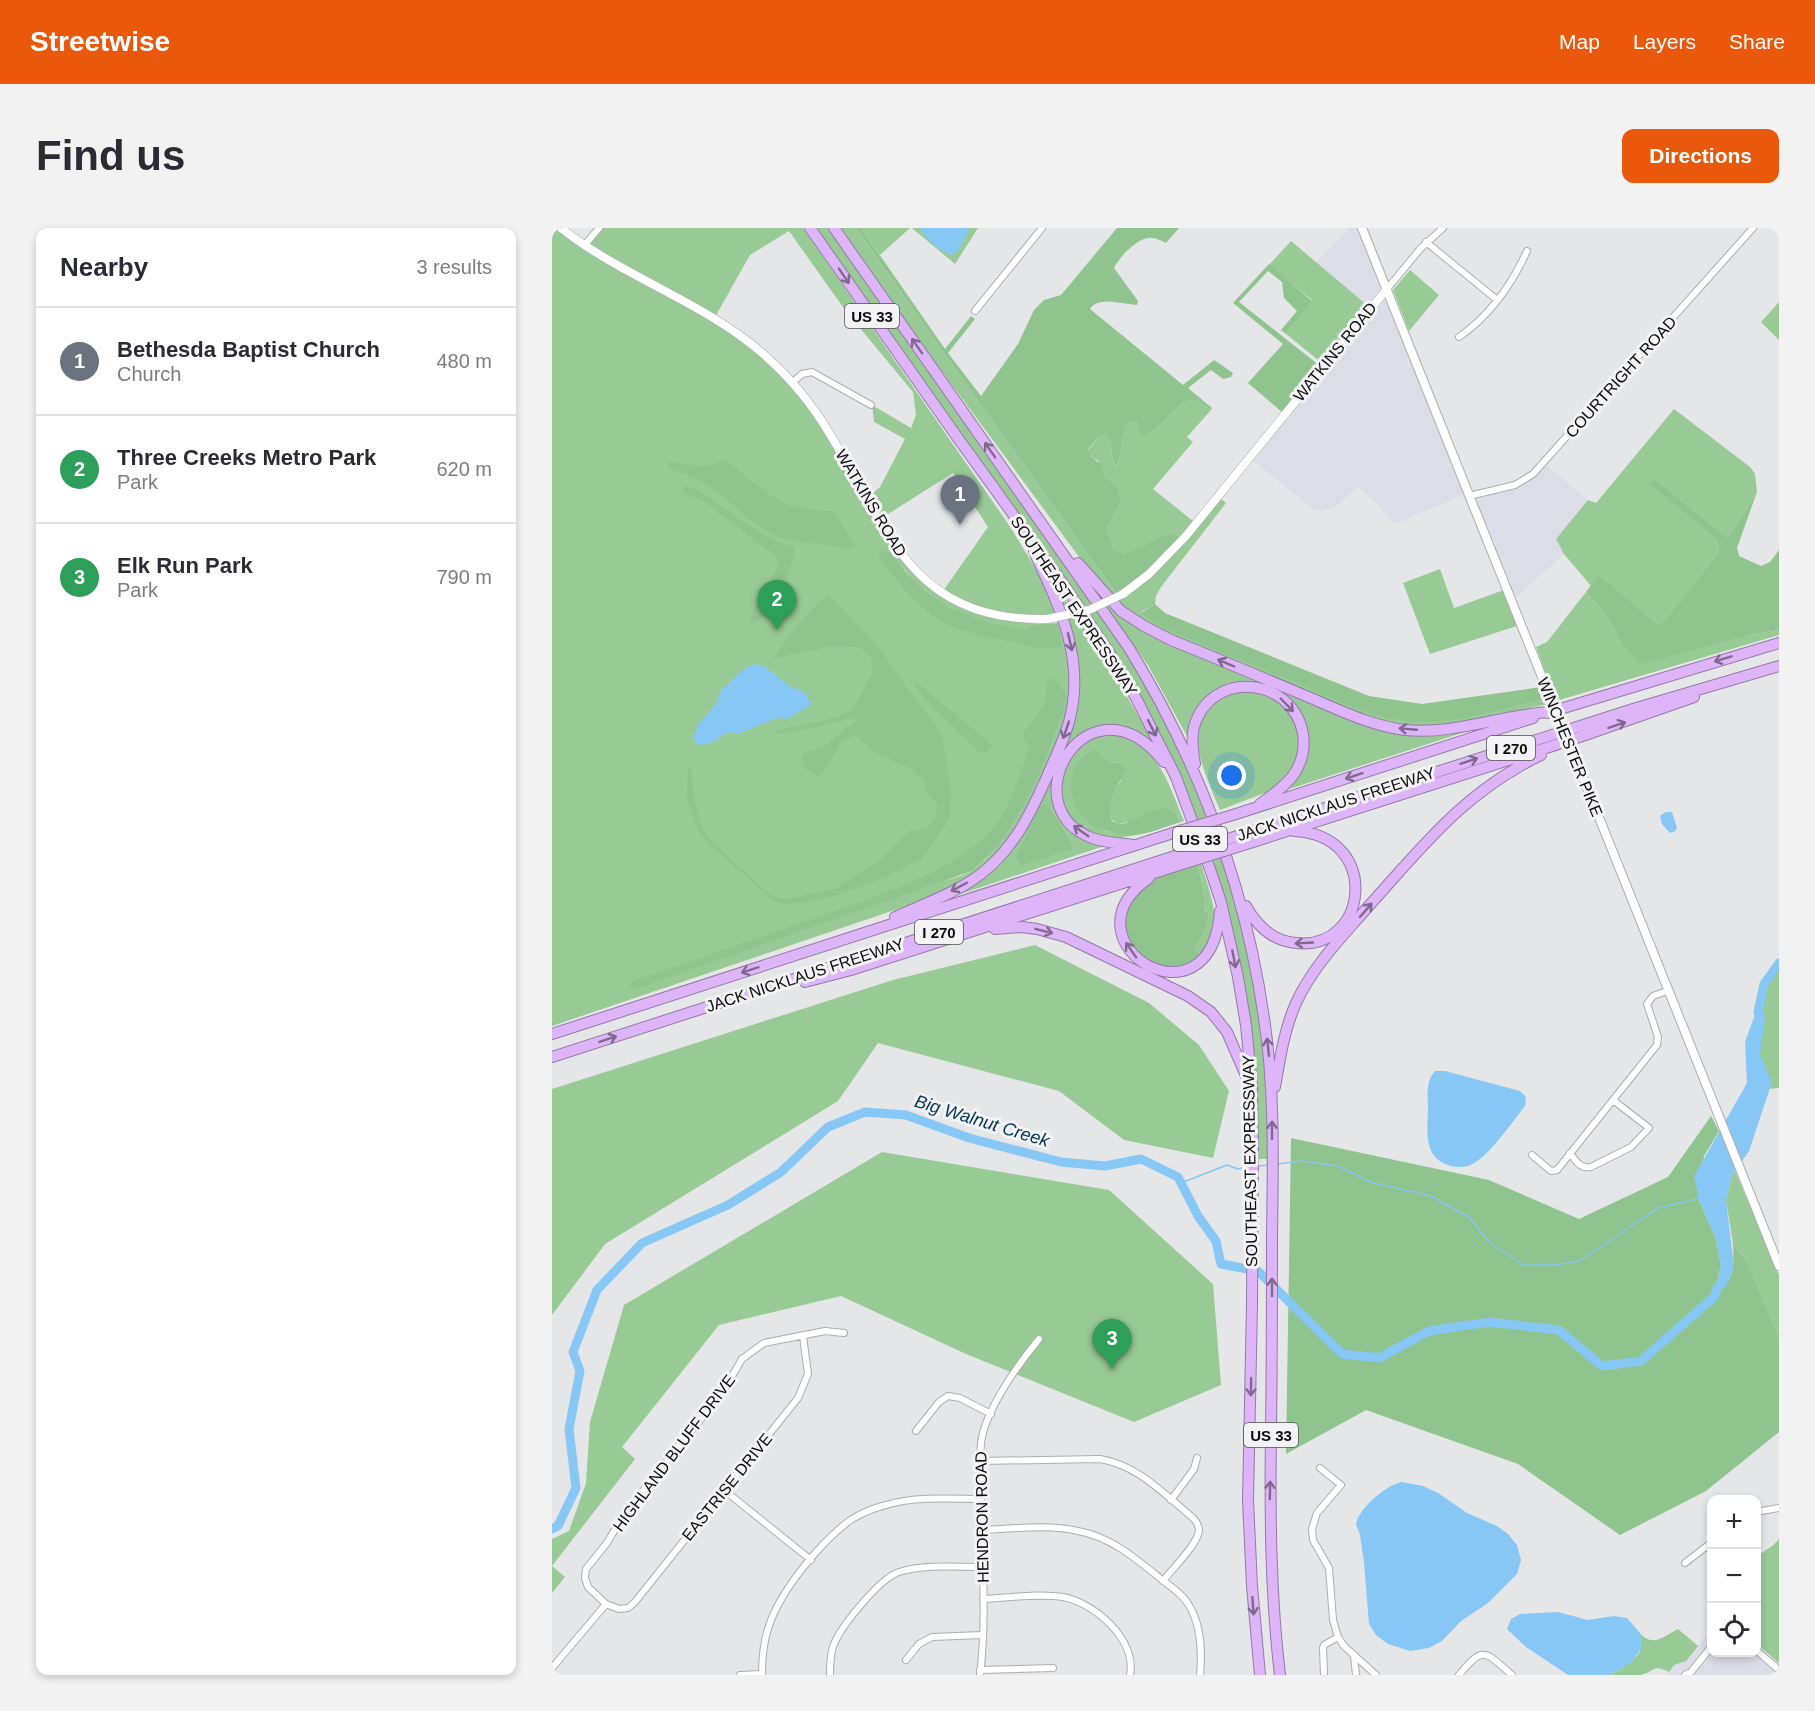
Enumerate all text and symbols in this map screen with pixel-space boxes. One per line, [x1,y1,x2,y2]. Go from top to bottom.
text: Streetwise [30,26,170,57]
text: Map [1559,30,1600,53]
text: Layers [1633,30,1696,53]
text: Share [1729,30,1785,53]
button: Directions [1622,129,1779,183]
text: Find us [36,132,185,179]
text: Nearby [60,252,148,282]
text: 3 results [416,256,492,278]
one-way arrow [837,267,850,283]
street label: WATKINS ROAD [1290,299,1380,405]
road number: US 33 [845,304,899,328]
street label: COURTRIGHT ROAD [1562,313,1680,441]
text: Bethesda Baptist Church [117,337,380,362]
one-way arrow [911,339,923,355]
text: 1 [74,350,85,372]
text: 480 m [436,350,492,372]
text: Church [117,363,181,385]
one-way arrow [984,442,996,459]
text: Three Creeks Metro Park [117,445,376,470]
street label: WATKINS ROAD [832,446,910,560]
text: 2 [74,458,85,480]
text: 620 m [436,458,492,480]
text: Park [117,471,158,493]
pin: 1 [940,476,980,525]
street label: SOUTHEAST EXPRESSWAY [1008,513,1141,699]
text: Elk Run Park [117,553,253,578]
text: 3 [74,566,85,588]
text: 790 m [436,566,492,588]
text: Park [117,579,158,601]
pin: 2 [758,580,796,630]
one-way arrow [1065,632,1077,651]
one-way arrow [1714,654,1733,665]
one-way arrow [1217,656,1235,667]
street label: WINCHESTER PIKE [1534,675,1606,819]
one-way arrow [1280,697,1294,712]
one-way arrow [1607,718,1626,729]
one-way arrow [1146,719,1158,736]
one-way arrow [1059,720,1070,739]
one-way arrow [1399,724,1419,735]
road number: I 270 [1487,736,1535,760]
one-way arrow [1459,755,1478,766]
your location [1217,761,1246,790]
street label: JACK NICKLAUS FREEWAY [1235,764,1437,844]
one-way arrow [1345,771,1364,782]
one-way arrow [1073,825,1090,837]
road number: US 33 [1173,827,1227,851]
one-way arrow [951,881,968,893]
one-way arrow [1359,903,1373,918]
road number: I 270 [915,920,963,944]
one-way arrow [1034,926,1053,938]
street label: JACK NICKLAUS FREEWAY [704,935,906,1015]
one-way arrow [1294,937,1314,948]
one-way arrow [1125,943,1137,959]
one-way arrow [1229,949,1240,968]
one-way arrow [741,965,760,976]
one-way arrow [598,1033,617,1044]
one-way arrow [1262,1038,1273,1057]
street label: SOUTHEAST EXPRESSWAY [1240,1054,1260,1267]
water label: Big Walnut Creek [912,1091,1053,1151]
one-way arrow [1266,1120,1278,1140]
one-way arrow [1266,1278,1278,1298]
pin: 3 [1092,1320,1132,1369]
street label: HIGHLAND BLUFF DRIVE [610,1372,738,1534]
one-way arrow [1245,1377,1256,1397]
road number: US 33 [1244,1423,1298,1447]
street label: EASTRISE DRIVE [679,1430,775,1544]
street label: HENDRON ROAD [972,1451,992,1583]
one-way arrow [1265,1480,1276,1500]
map controls [1707,1495,1761,1657]
button: + [1707,1495,1761,1549]
button: − [1707,1549,1761,1603]
one-way arrow [1248,1595,1259,1615]
button: locate [1707,1603,1761,1657]

